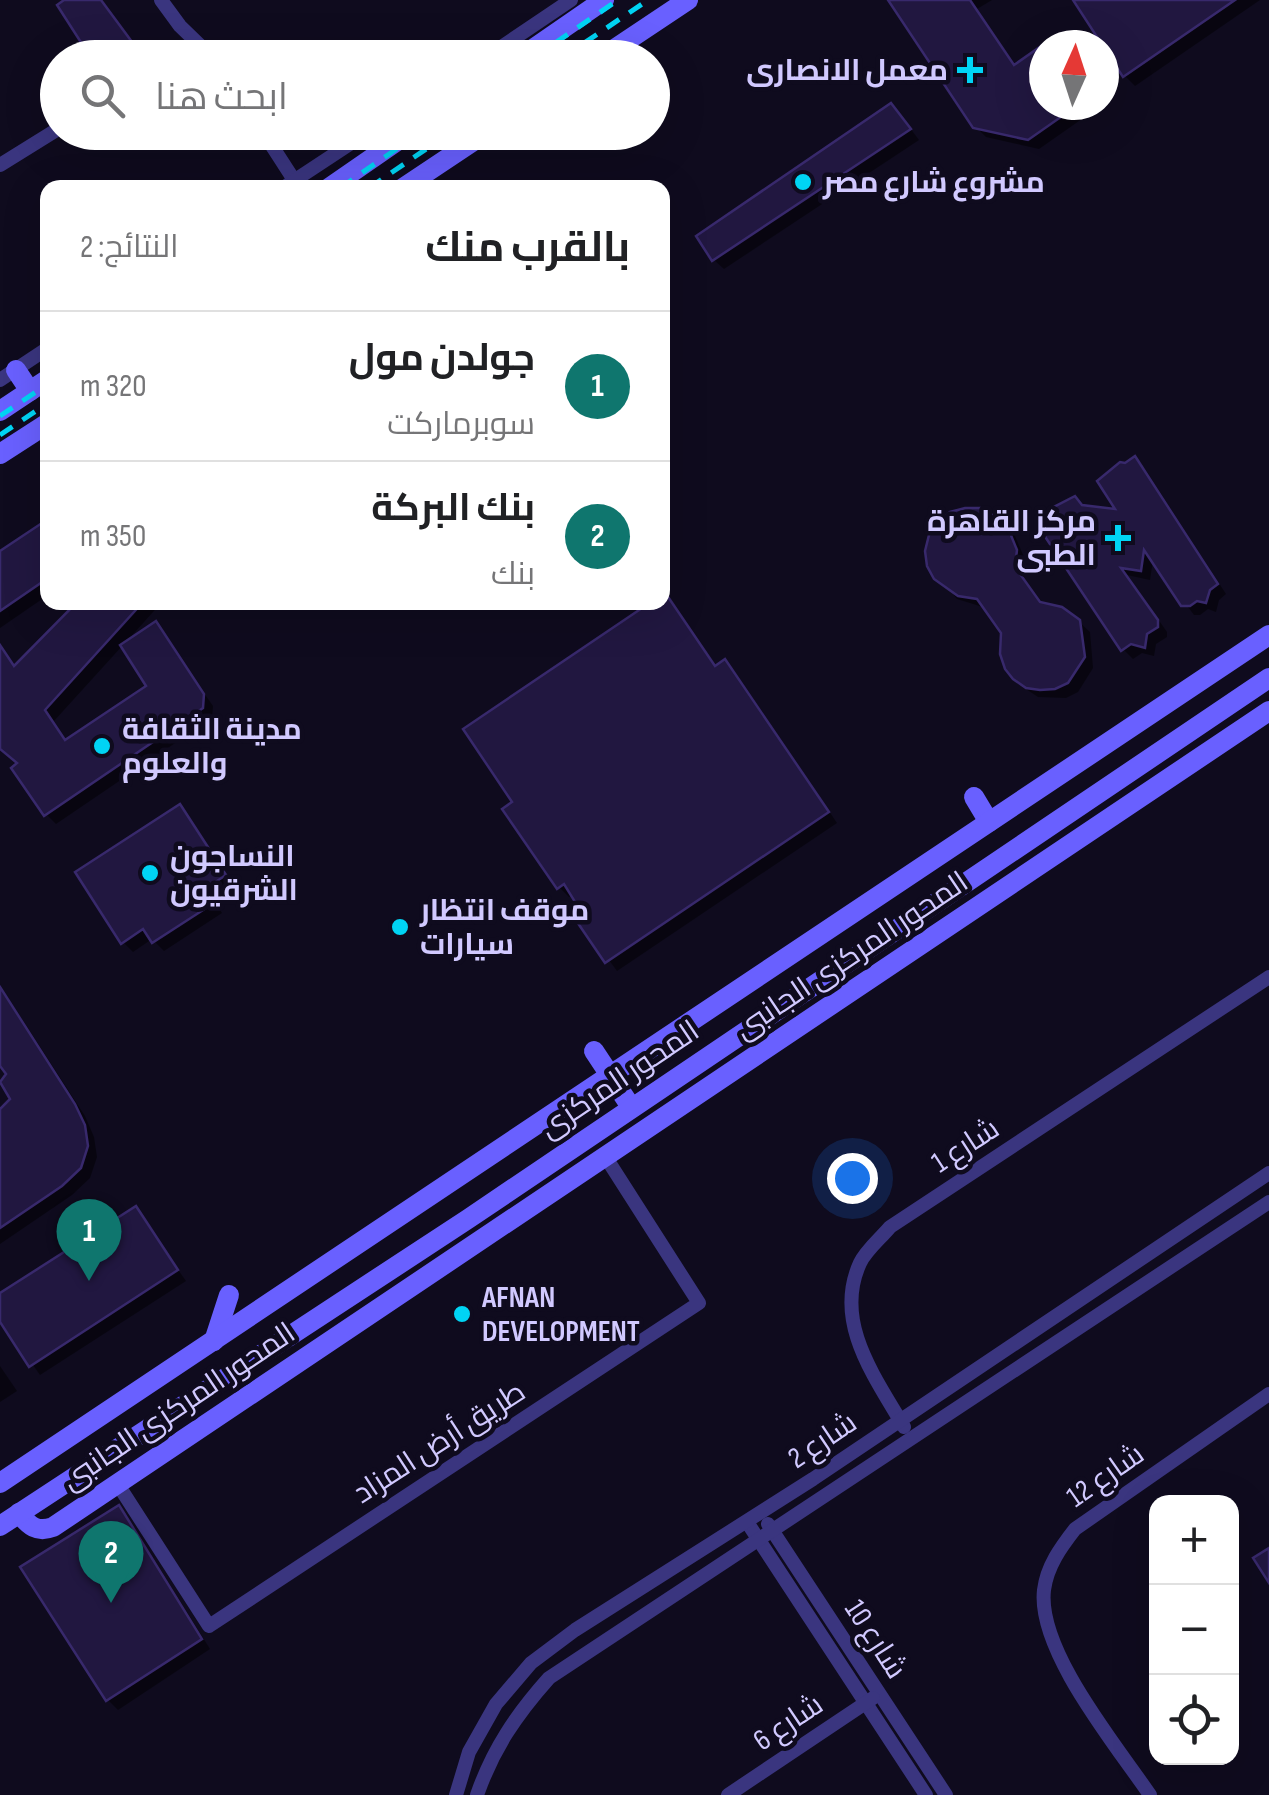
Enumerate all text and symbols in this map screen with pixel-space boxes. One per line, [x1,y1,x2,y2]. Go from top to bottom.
north arrow [1029,30,1119,120]
search box [40,40,670,150]
place label: معمل الانصارى [746,53,948,89]
marker: معمل الانصارى [957,57,983,83]
icon: search [75,68,130,123]
text: ابحث هنا [155,75,288,120]
place label: مشروع شارع مصر [822,165,1045,202]
marker: مشروع شارع مصر [792,171,814,193]
text: بالقرب منك [425,223,630,274]
text: النتائج: 2 [80,228,179,267]
text: جولدن مول [349,336,535,381]
text: 320 m [80,367,147,406]
text: 1 [591,367,604,406]
text: سوبرماركت [387,405,535,444]
text: بنك البركة [371,486,535,531]
place label: مركز القاهرة الطبى [927,504,1096,574]
text: 350 m [80,517,146,556]
text: 2 [590,517,605,556]
marker: مركز القاهرة الطبى [1105,525,1131,551]
text: بنك [491,555,535,594]
place label: مدينة الثقافة والعلوم [122,712,302,783]
marker: مدينة الثقافة والعلوم [91,735,113,757]
place label: النساجون الشرقيون [170,839,298,909]
marker: النساجون الشرقيون [139,862,161,884]
street label: المحور المركزى الجانبى [728,864,975,1047]
place label: موقف انتظار سيارات [419,893,589,963]
marker: موقف انتظار سيارات [389,916,411,938]
street label: المحور المركزى [533,1013,706,1146]
street label: شارع 1 [925,1111,1007,1182]
your location [827,1153,878,1204]
pin: 1 [56,1198,122,1281]
place label: AFNAN DEVELOPMENT [481,1280,640,1350]
marker: AFNAN DEVELOPMENT [451,1303,473,1325]
street label: المحور المركزى الجانبى [55,1315,302,1498]
street label: طريق أرض المزاد [346,1372,532,1512]
street label: شارع 2 [781,1405,864,1478]
street label: شارع 12 [1060,1436,1152,1516]
map controls [1149,1495,1239,1765]
button: + [1149,1495,1239,1585]
pin: 2 [78,1520,144,1603]
button: − [1149,1585,1239,1675]
street label: شارع 10 [836,1593,914,1686]
button: locate [1149,1675,1239,1765]
street label: شارع 6 [747,1687,831,1760]

